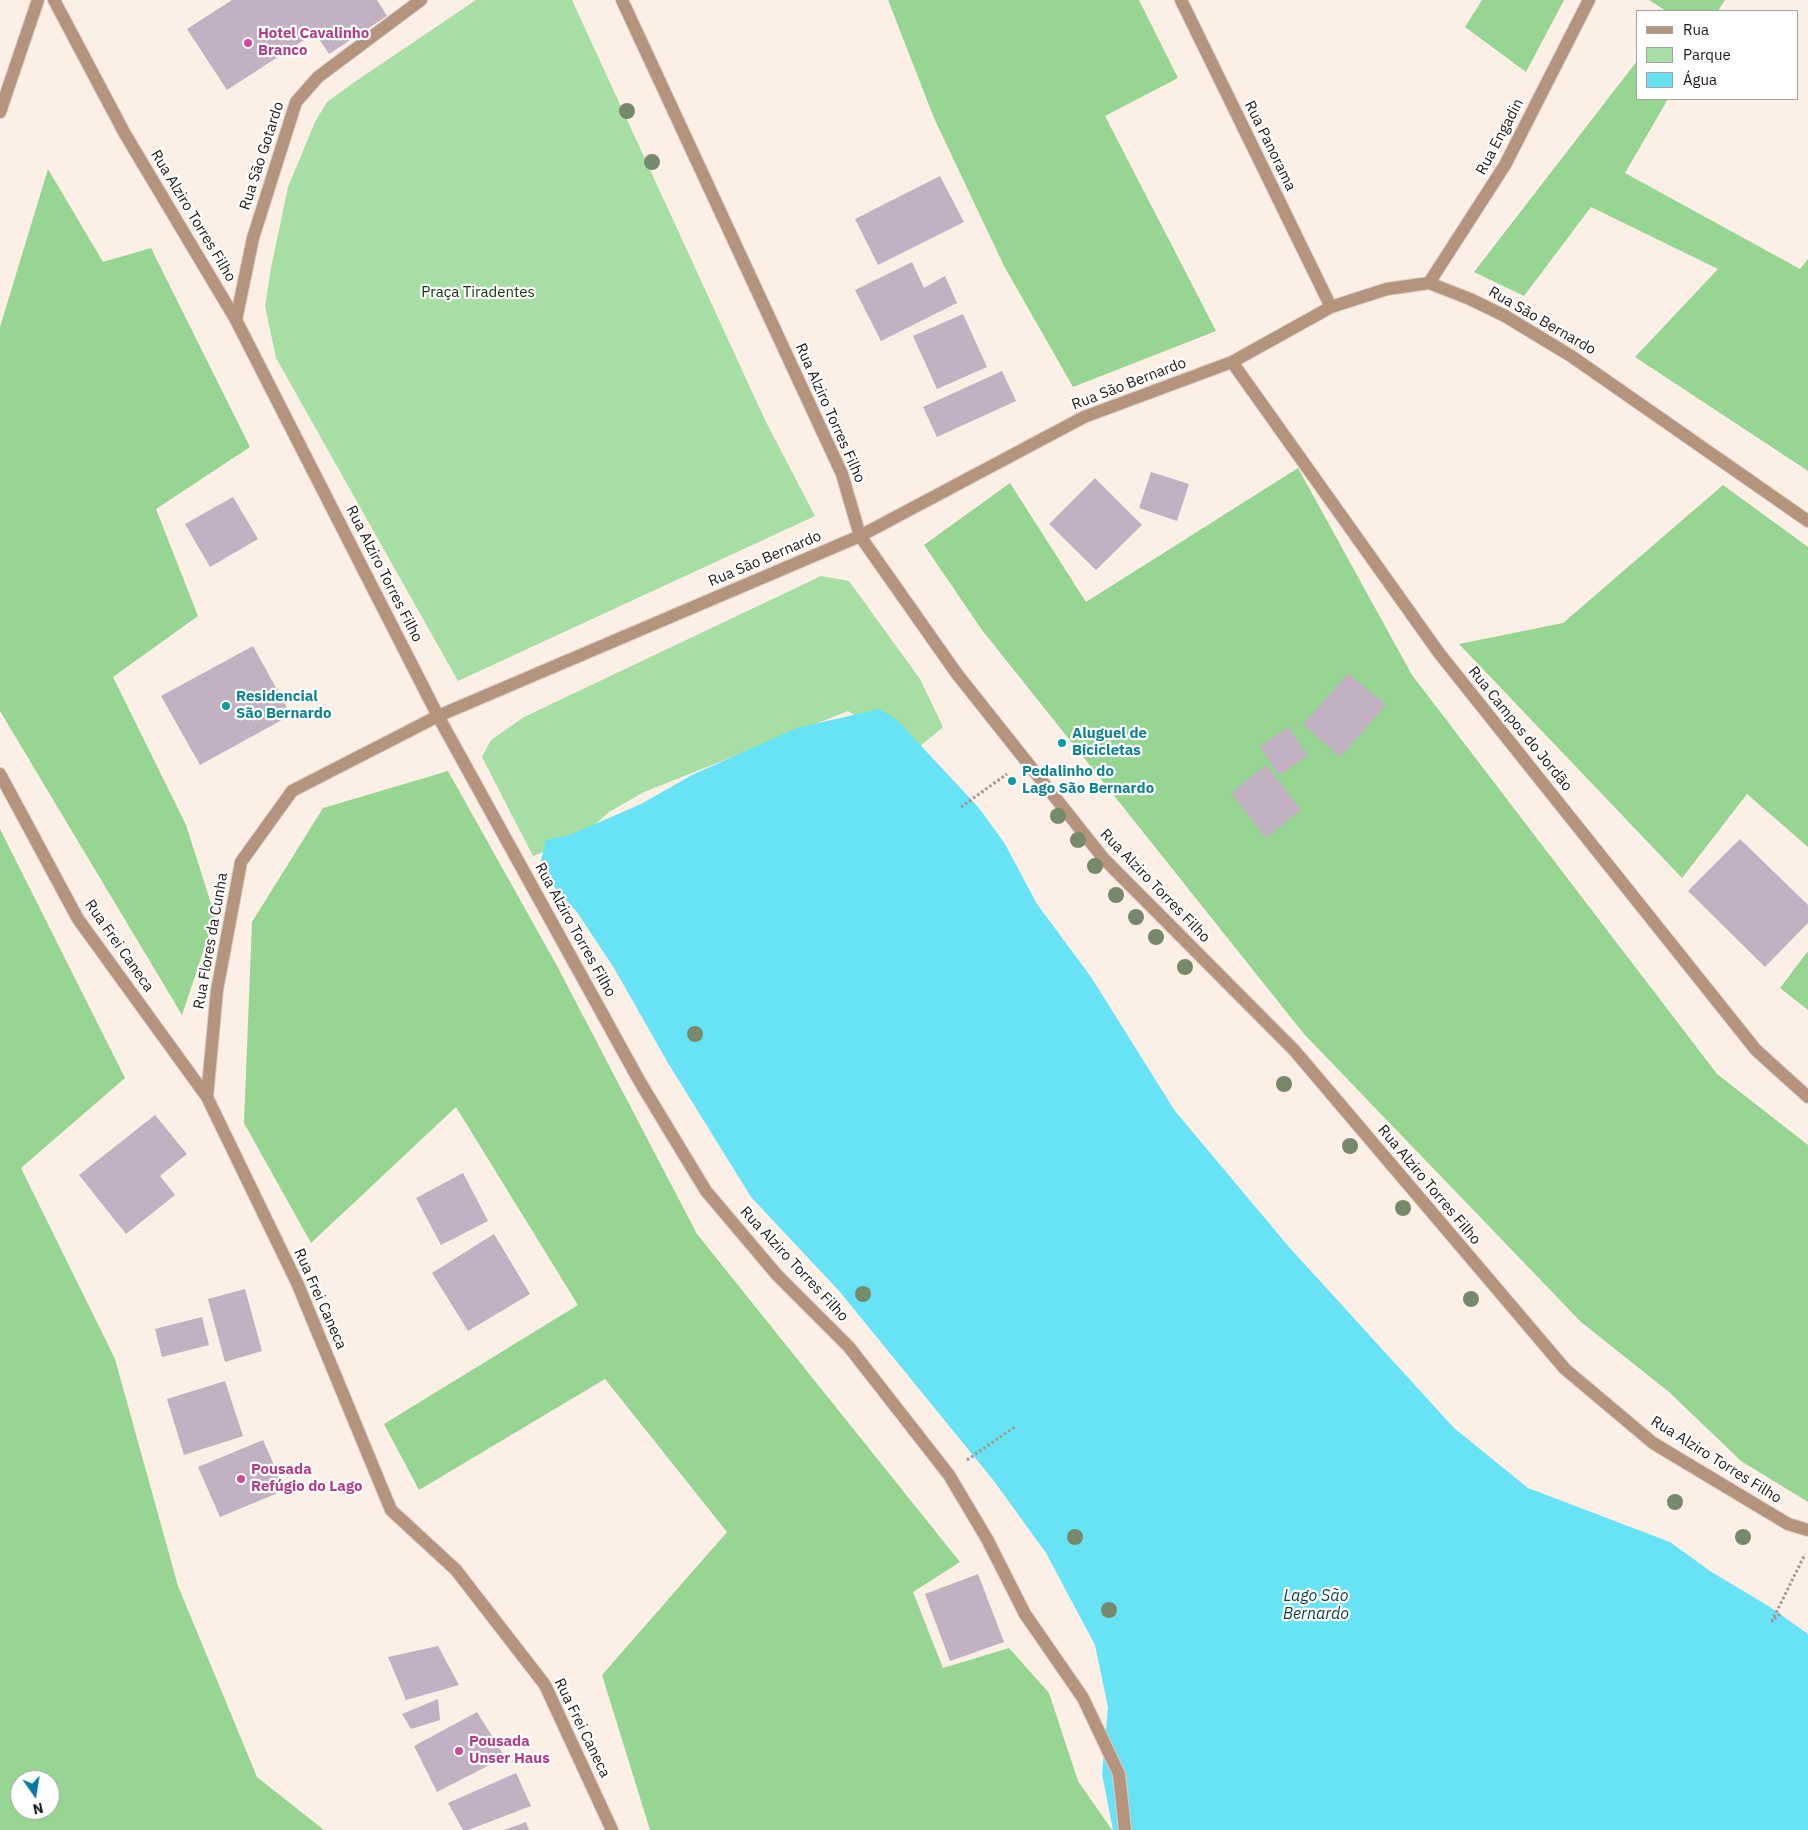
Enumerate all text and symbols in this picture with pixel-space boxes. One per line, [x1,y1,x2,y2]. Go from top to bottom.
legend [1636,10,1798,100]
text: Rua [1683,20,1709,39]
place label: Hotel Cavalinho Branco [258,25,369,60]
marker: Hotel Cavalinho Branco [242,37,254,49]
text: Parque [1683,45,1731,64]
text: Água [1683,70,1717,89]
street label: Rua Engadin [1472,96,1528,178]
street label: Rua Panorama [1240,98,1300,194]
street label: Rua São Gotardo [236,100,288,212]
street label: Rua Alziro Torres Filho [147,147,239,285]
street label: Rua São Bernardo [1485,283,1599,359]
park label: Praça Tiradentes [421,284,535,302]
street label: Rua Alziro Torres Filho [791,341,869,485]
street label: Rua São Bernardo [1069,354,1189,414]
street label: Rua Alziro Torres Filho [342,503,426,645]
street label: Rua São Bernardo [706,527,824,591]
street label: Rua Campos do Jordão [1464,663,1576,795]
place label: Residencial São Bernardo [236,688,331,723]
marker: Residencial São Bernardo [220,700,232,712]
place label: Aluguel de Bicicletas [1072,725,1147,760]
marker: Aluguel de Bicicletas [1056,737,1068,749]
place label: Pedalinho do Lago São Bernardo [1022,763,1154,798]
marker: Pedalinho do Lago São Bernardo [1006,775,1018,787]
street label: Rua Alziro Torres Filho [1096,826,1214,946]
street label: Rua Alziro Torres Filho [531,860,619,1000]
street label: Rua Flores da Cunha [190,871,232,1011]
street label: Rua Frei Caneca [81,896,157,996]
street label: Rua Alziro Torres Filho [1374,1122,1484,1248]
street label: Rua Alziro Torres Filho [736,1203,852,1325]
street label: Rua Frei Caneca [290,1246,350,1352]
street label: Rua Alziro Torres Filho [1647,1412,1785,1508]
place label: Pousada Refúgio do Lago [251,1461,363,1496]
marker: Pousada Refúgio do Lago [235,1473,247,1485]
water label: Lago São Bernardo [1283,1586,1349,1624]
street label: Rua Frei Caneca [550,1675,614,1781]
place label: Pousada Unser Haus [469,1733,550,1768]
marker: Pousada Unser Haus [453,1745,465,1757]
north arrow [10,1770,60,1820]
text: N [31,1799,45,1819]

